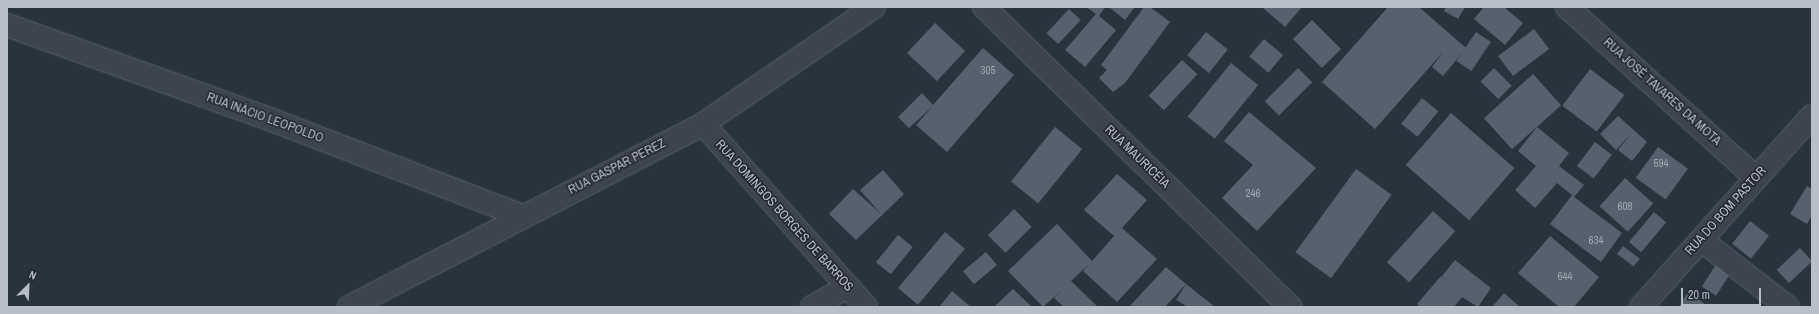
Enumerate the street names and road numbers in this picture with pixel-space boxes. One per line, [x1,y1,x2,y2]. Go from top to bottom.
street label: RUA JOSÉ TAVARES DA MOTA [1599,35,1725,149]
street label: RUA INÁCIO LEOPOLDO [204,89,326,147]
street label: RUA MAURICÉIA [1101,122,1173,192]
street label: RUA GASPAR PEREZ [566,136,668,198]
street label: RUA DOMINGOS BORGES DE BARROS [712,137,856,295]
street label: RUA DO BOM PASTOR [1682,163,1770,259]

